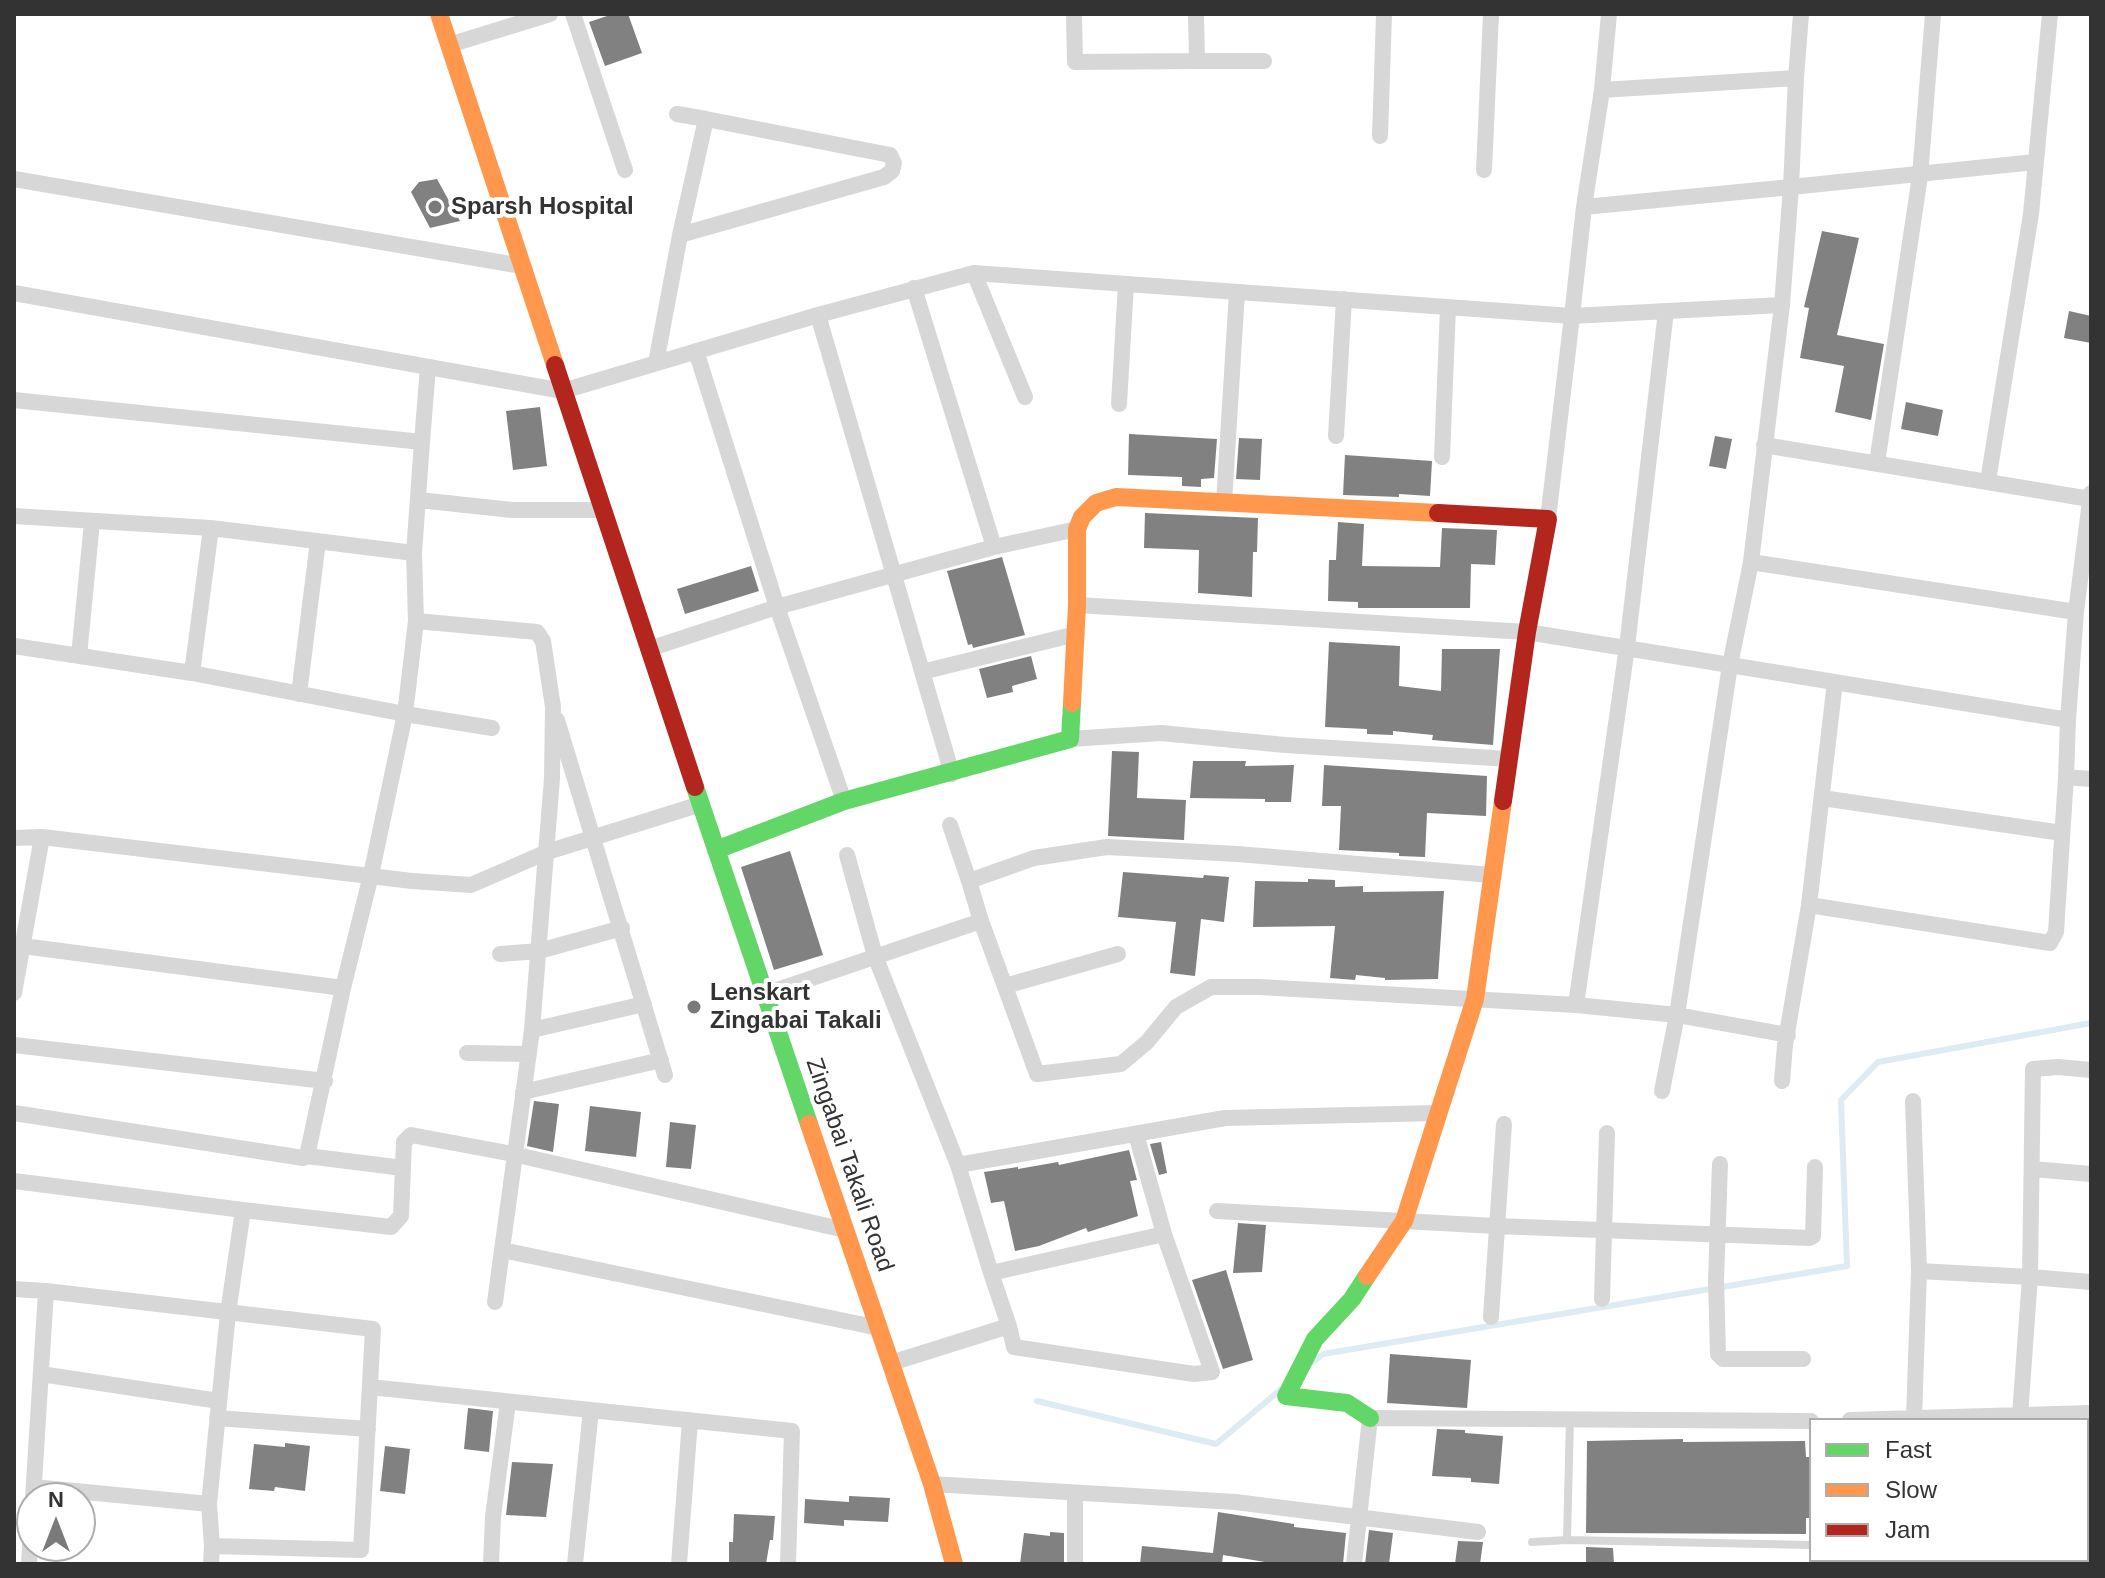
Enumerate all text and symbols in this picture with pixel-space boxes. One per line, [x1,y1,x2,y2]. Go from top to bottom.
place label: Sparsh Hospital [451,193,634,221]
marker: Sparsh Hospital [426,198,444,216]
place label: Lenskart Zingabai Takali [710,979,882,1035]
marker: Lenskart Zingabai Takali [685,998,703,1016]
street label: Zingabai Takali Road [799,1054,899,1276]
legend [1809,1418,2089,1562]
text: Fast [1885,1436,1932,1463]
text: Slow [1885,1476,1937,1503]
north arrow [16,1482,96,1562]
text: N [48,1487,64,1512]
text: Jam [1885,1516,1930,1543]

